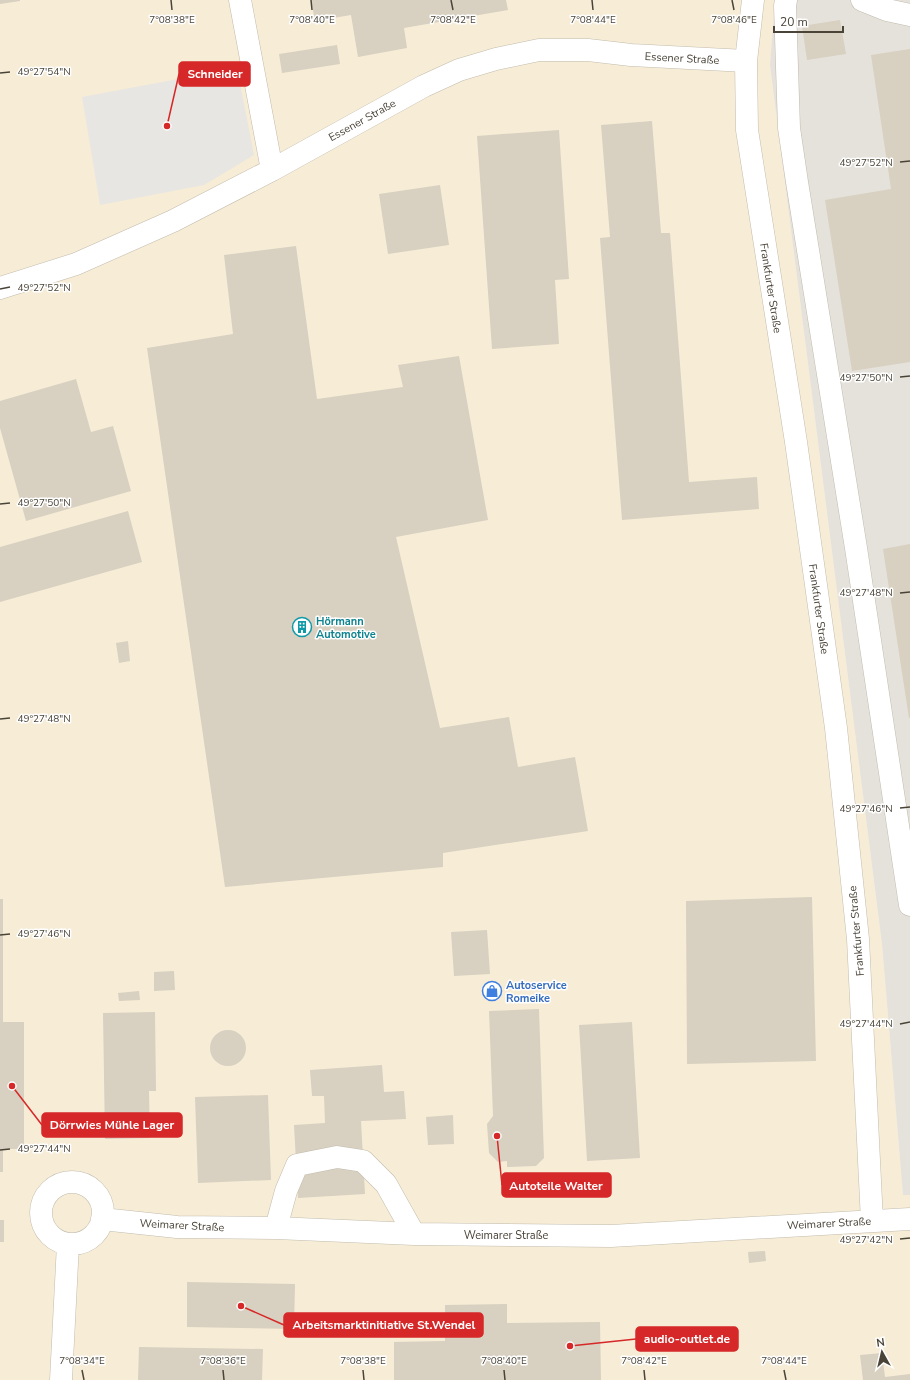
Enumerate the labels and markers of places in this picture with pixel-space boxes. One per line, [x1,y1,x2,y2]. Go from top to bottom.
callout: Schneider [179,62,250,86]
place label: Hörmann Automotive [316,614,376,642]
building icon: Hörmann Automotive [291,616,313,638]
place label: Autoservice Romeike [506,978,567,1006]
shop icon: Autoservice Romeike [481,980,503,1002]
callout: Dörrwies Mühle Lager [42,1113,182,1137]
callout: Autoteile Walter [502,1173,611,1197]
callout: Arbeitsmarktinitiative St.Wendel [284,1313,483,1337]
callout: audio-outlet.de [636,1327,738,1351]

